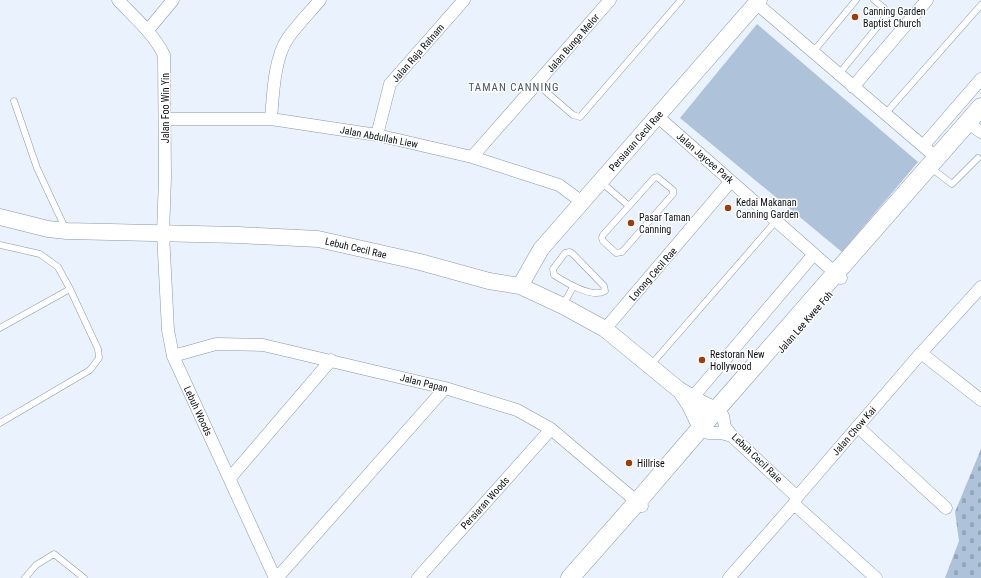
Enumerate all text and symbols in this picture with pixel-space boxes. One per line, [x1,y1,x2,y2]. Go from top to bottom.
place label: Canning Garden Baptist Church [863,6,926,29]
street label: Jalan Bunga Melor [545,12,601,74]
marker: Canning Garden Baptist Church [850,12,860,22]
street label: Jalan Raja Ratnam [390,22,446,84]
street label: Jalan Foo Win Yin [160,73,171,143]
district label: TAMAN CANNING [468,81,560,94]
street label: Persiaran Cecil Rae [607,108,665,173]
street label: Jalan Abdullah Liew [339,124,419,150]
street label: Jalan Jaycee Park [674,130,736,186]
place label: Kedai Makanan Canning Garden [736,197,799,220]
marker: Kedai Makanan Canning Garden [723,203,733,213]
place label: Pasar Taman Canning [639,212,691,235]
marker: Pasar Taman Canning [626,218,636,228]
street label: Lebuh Cecil Rae [324,236,388,261]
street label: Lorong Cecil Rae [627,245,679,303]
street label: Jalan Lee Kwee Foh [775,289,835,355]
place label: Restoran New Hollywood [710,349,765,372]
marker: Restoran New Hollywood [697,355,707,365]
street label: Jalan Papan [399,372,449,394]
street label: Lebuh Woods [182,384,214,438]
street label: Jalan Chow Kai [830,404,878,458]
street label: Lebuh Cecil Raie [730,431,785,485]
marker: Hillrise [624,458,634,468]
place label: Hillrise [637,458,665,469]
street label: Persiaran Woods [459,474,512,531]

